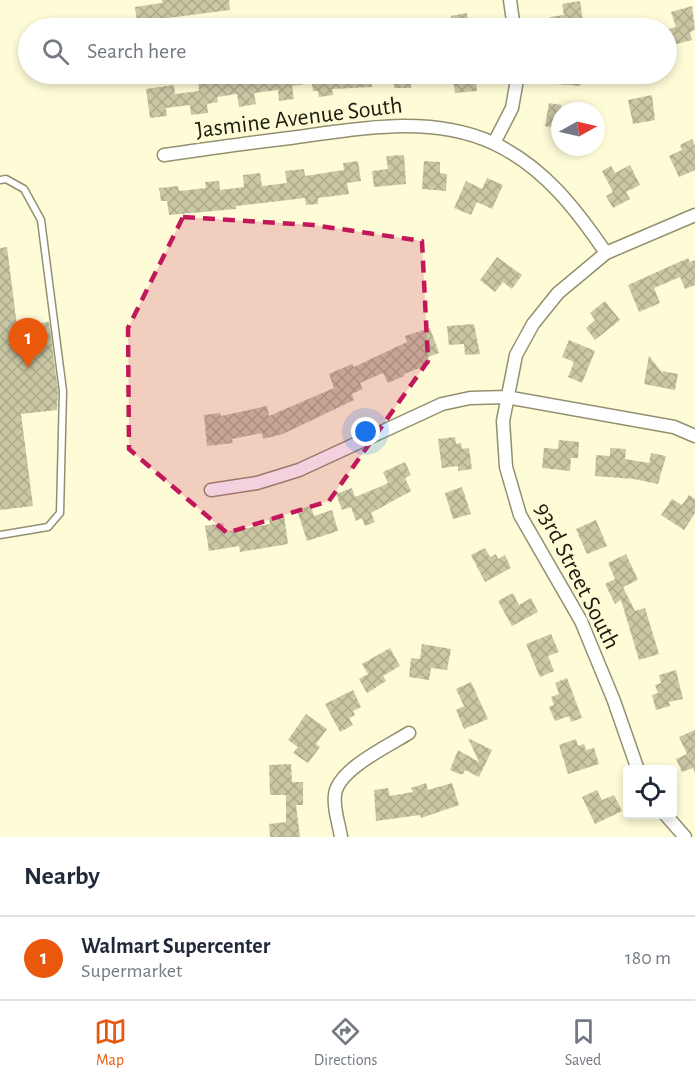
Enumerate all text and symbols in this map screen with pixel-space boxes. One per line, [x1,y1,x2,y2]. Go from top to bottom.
search box [18,18,677,84]
icon: search [39,35,72,68]
text: Search here [87,40,186,62]
street label: Jasmine Avenue South [194,93,404,143]
north arrow [551,102,605,156]
pin: 1 [9,318,48,368]
your location [351,417,380,446]
street label: 93rd Street South [530,499,624,653]
map controls [623,765,677,819]
button: locate [623,765,677,819]
text: Nearby [24,863,100,889]
text: Walmart Supercenter [81,935,270,957]
text: 1 [40,948,47,968]
text: 180 m [625,948,671,968]
text: Supermarket [81,961,182,981]
tab: Map [94,1015,127,1070]
tab: Directions [314,1015,378,1070]
tab: Saved [565,1015,601,1070]

